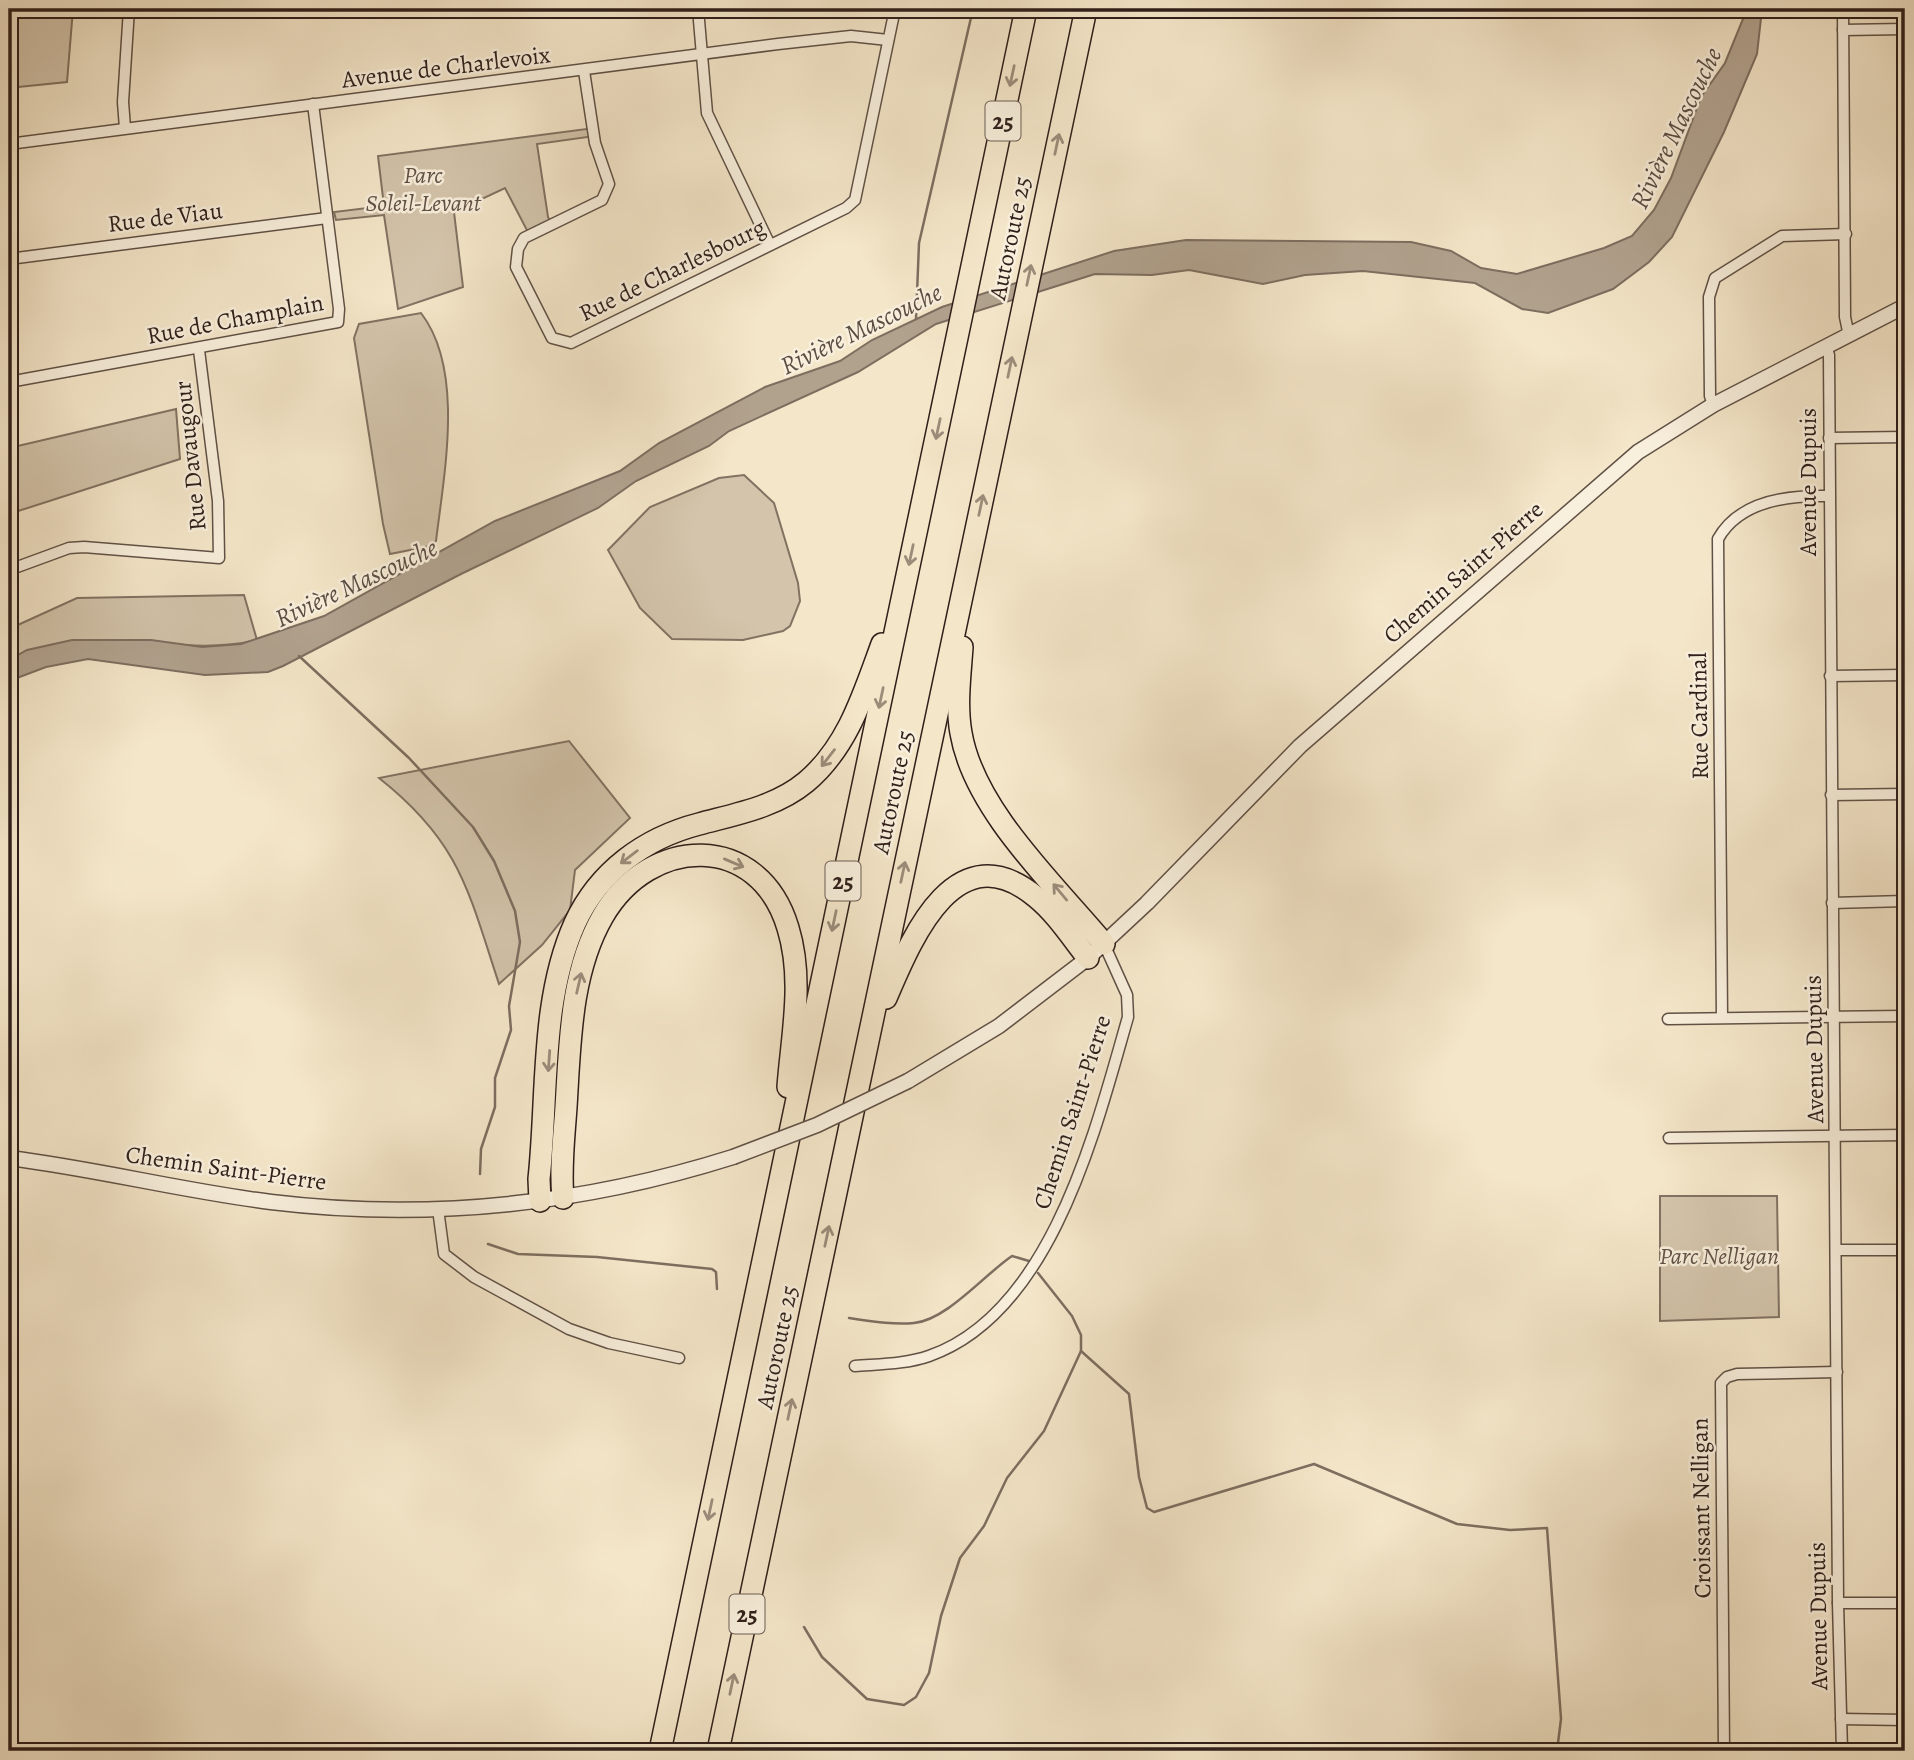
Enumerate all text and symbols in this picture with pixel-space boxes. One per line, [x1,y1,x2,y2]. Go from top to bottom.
street label: Avenue de Charlevoix [339,38,553,96]
water label: Rivière Mascouche [1622,41,1730,215]
one-way arrow [1005,64,1019,87]
road number: 25 [986,102,1020,140]
one-way arrow [1051,133,1064,156]
park label: Parc Soleil-Levant [366,159,482,219]
street label: Autoroute 25 [981,173,1039,304]
street label: Rue de Viau [106,194,224,240]
street label: Rue de Charlesbourg [573,211,771,329]
one-way arrow [1023,264,1037,287]
water label: Rivière Mascouche [774,275,948,383]
street label: Rue de Champlain [144,286,326,352]
one-way arrow [1003,356,1017,379]
street label: Rue Davaugour [166,379,214,533]
street label: Avenue Dupuis [1792,408,1824,557]
one-way arrow [931,417,945,440]
one-way arrow [974,494,988,517]
street label: Chemin Saint-Pierre [1376,494,1550,650]
water label: Rivière Mascouche [269,530,443,636]
one-way arrow [904,543,918,566]
street label: Rue Cardinal [1682,652,1716,780]
one-way arrow [874,686,888,709]
street label: Autoroute 25 [864,727,922,858]
one-way arrow [821,748,836,767]
one-way arrow [619,849,638,864]
one-way arrow [722,857,744,870]
one-way arrow [897,861,911,884]
road number: 25 [826,862,860,900]
one-way arrow [1052,883,1068,901]
one-way arrow [827,909,841,932]
one-way arrow [572,972,586,995]
street label: Avenue Dupuis [1797,975,1831,1124]
street label: Chemin Saint-Pierre [1026,1011,1118,1213]
one-way arrow [542,1050,555,1072]
street label: Chemin Saint-Pierre [124,1138,328,1198]
one-way arrow [820,1225,834,1248]
park label: Parc Nelligan [1659,1240,1779,1272]
street label: Autoroute 25 [748,1282,806,1413]
one-way arrow [784,1398,798,1421]
street label: Croissant Nelligan [1683,1417,1719,1599]
one-way arrow [703,1498,717,1521]
street label: Avenue Dupuis [1801,1542,1835,1691]
road number: 25 [730,1595,764,1634]
one-way arrow [726,1673,739,1696]

